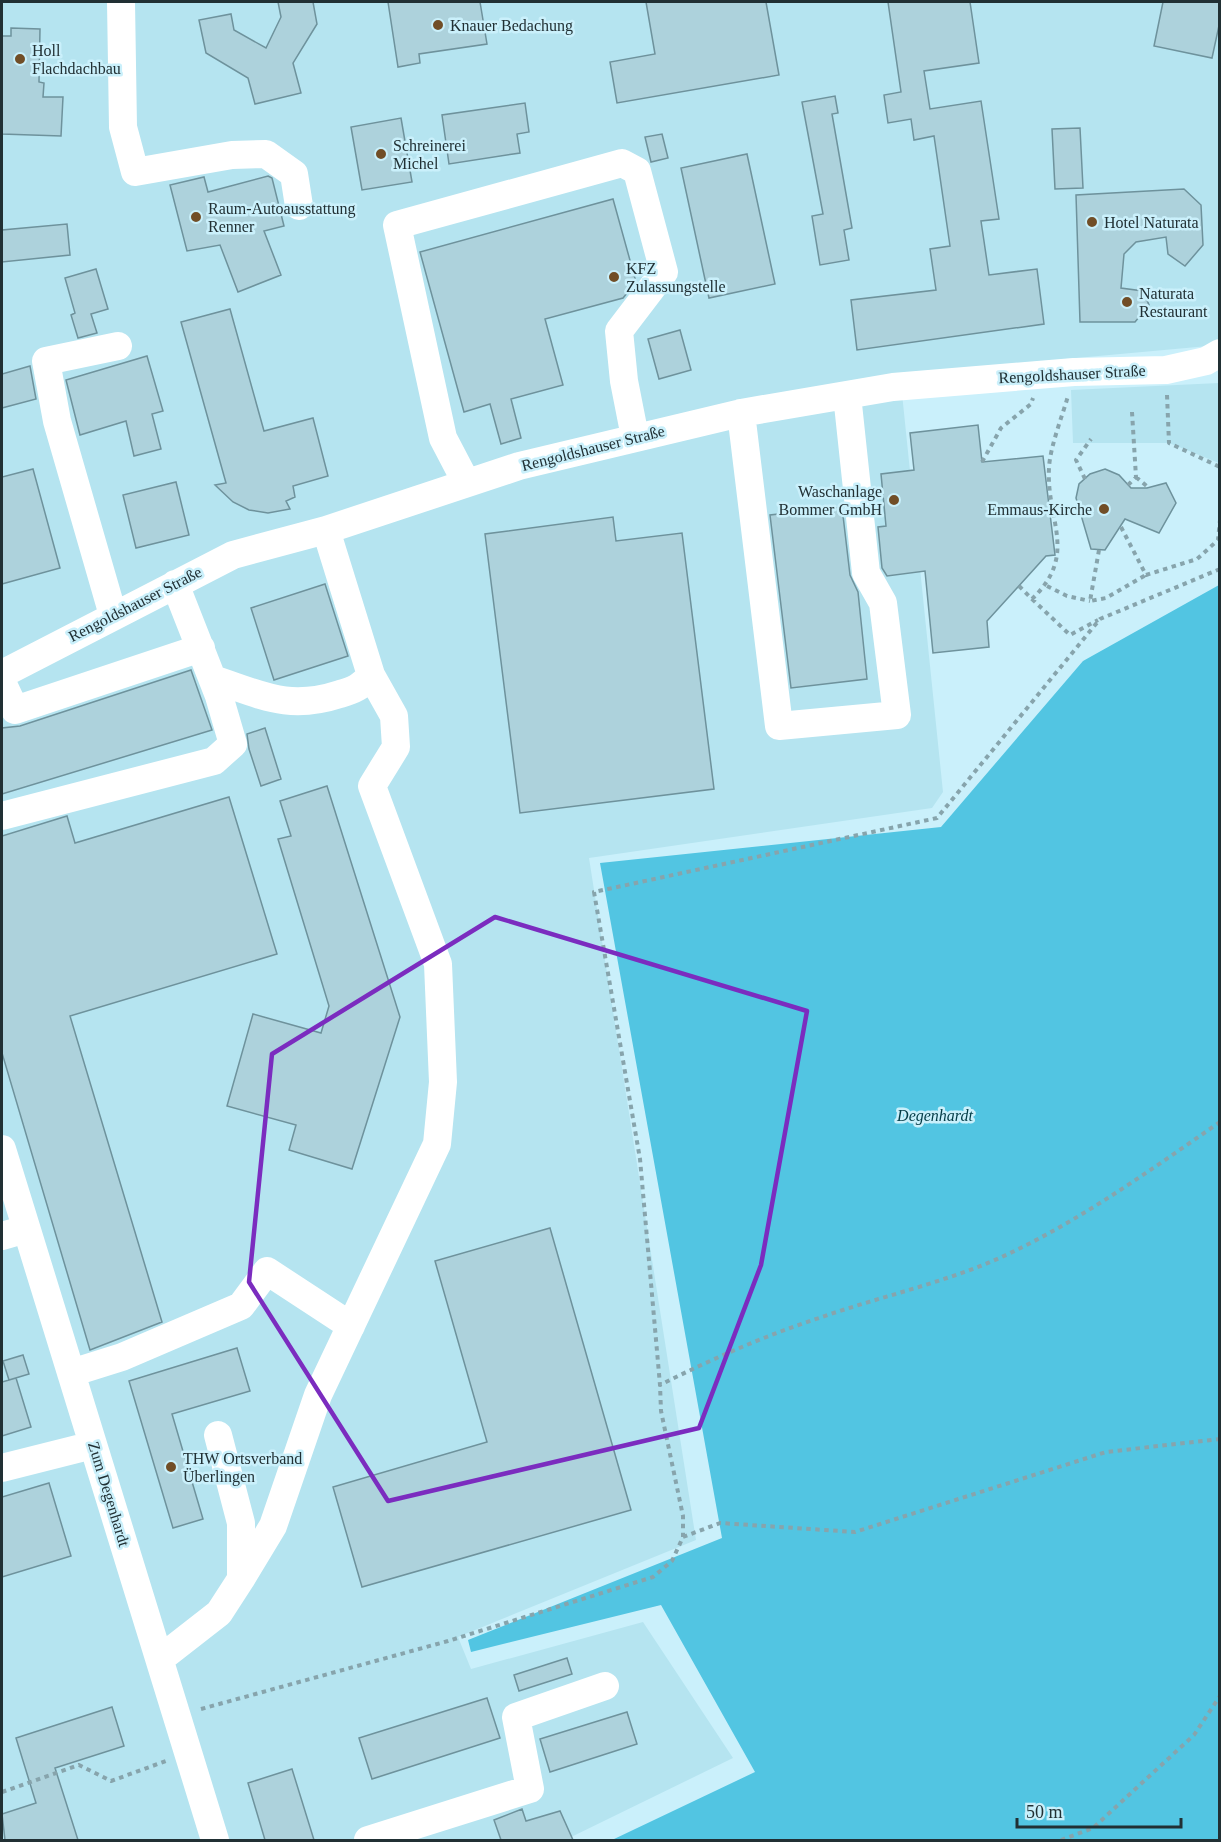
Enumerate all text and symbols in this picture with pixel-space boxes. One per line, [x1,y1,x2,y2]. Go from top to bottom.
place label: Knauer Bedachung [450,17,573,35]
marker: Knauer Bedachung [431,18,445,32]
place label: Holl Flachdachbau [32,42,121,77]
marker: Holl Flachdachbau [13,52,27,66]
place label: Schreinerei Michel [393,137,466,172]
marker: Schreinerei Michel [374,147,388,161]
place label: Raum-Autoausstattung Renner [208,200,356,235]
marker: Raum-Autoausstattung Renner [189,210,203,224]
place label: Hotel Naturata [1104,214,1199,231]
marker: Hotel Naturata [1085,215,1099,229]
place label: KFZ Zulassungstelle [626,260,726,296]
marker: KFZ Zulassungstelle [607,270,621,284]
place label: Naturata Restaurant [1139,285,1208,320]
marker: Naturata Restaurant [1120,295,1134,309]
street label: Rengoldshauser Straße [998,362,1146,387]
street label: Rengoldshauser Straße [520,422,667,475]
place label: Waschanlage Bommer GmbH [778,483,882,518]
marker: Waschanlage Bommer GmbH [887,493,901,507]
place label: Emmaus-Kirche [987,501,1092,518]
marker: Emmaus-Kirche [1097,502,1111,516]
street label: Rengoldshauser Straße [66,563,205,646]
park label: Degenhardt [896,1107,973,1125]
street label: Zum Degenhardt [84,1439,133,1549]
place label: THW Ortsverband Überlingen [183,1450,302,1486]
marker: THW Ortsverband Überlingen [164,1460,178,1474]
scale bar [1017,1791,1180,1829]
text: 50 m [1026,1802,1063,1822]

